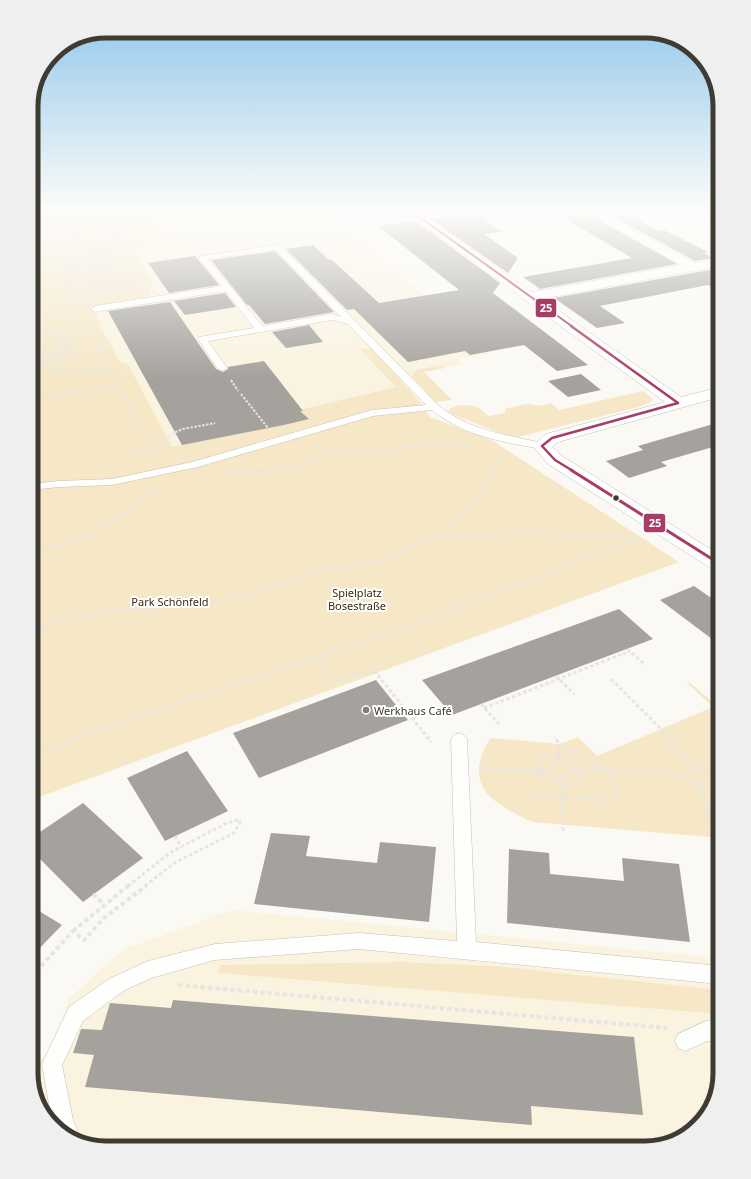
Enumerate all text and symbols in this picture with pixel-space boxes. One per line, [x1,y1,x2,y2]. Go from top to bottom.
line badge: 25 [535,298,557,318]
text: 25 [540,300,552,315]
unlabelled marker [611,493,621,503]
line badge: 25 [643,513,666,533]
text: 25 [649,515,661,530]
park label: Spielplatz Bosestraße [328,585,386,613]
park label: Park Schönfeld [131,594,209,609]
place label: Werkhaus Café [374,703,452,718]
marker: Werkhaus Café [361,705,371,715]

